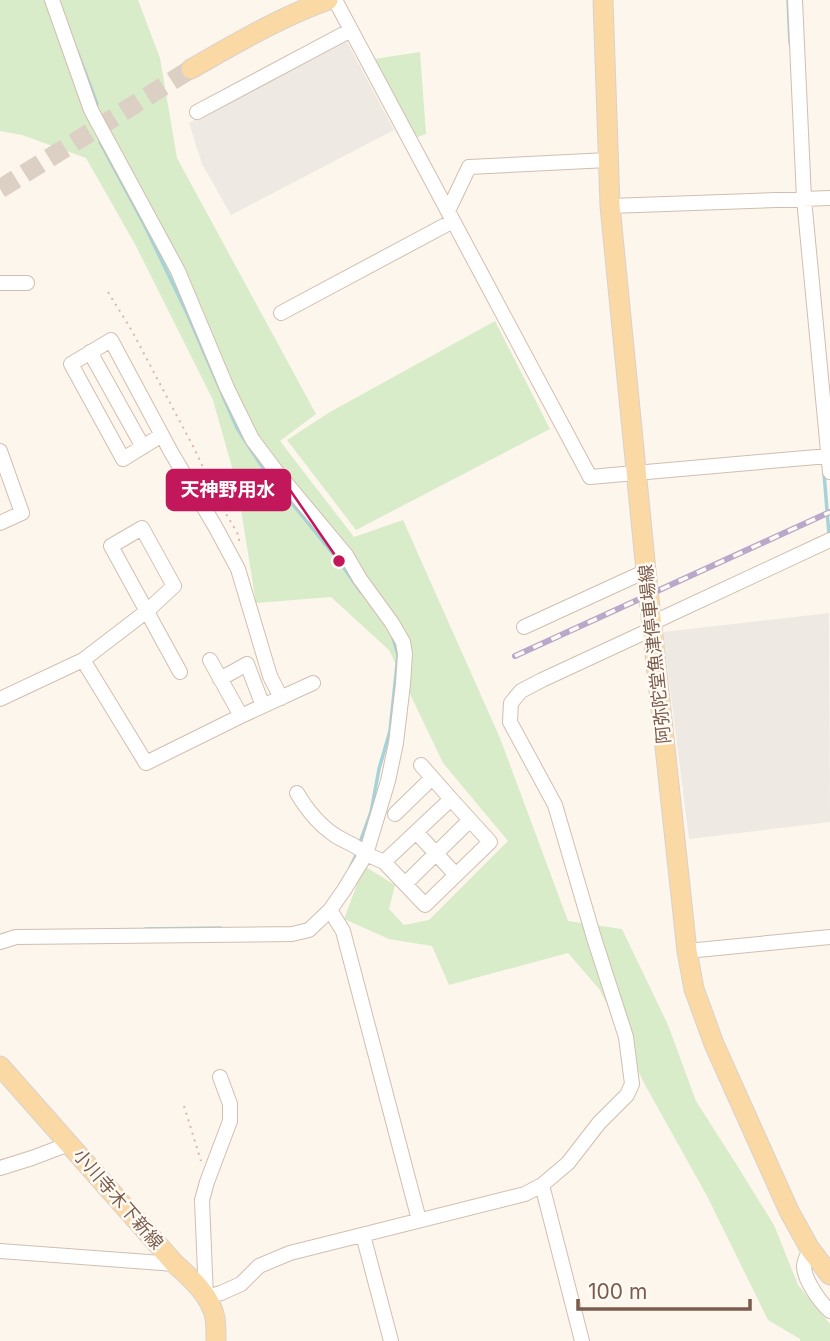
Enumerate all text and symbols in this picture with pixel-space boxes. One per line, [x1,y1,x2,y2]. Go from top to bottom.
callout: 天神野用水 [167,470,290,510]
text: 天神野用水 [180,478,276,501]
street label: 阿弥陀堂魚津停車場線 [635,563,674,745]
street label: 小川寺木下新線 [69,1144,168,1253]
scale bar [578,1268,750,1312]
text: 100 m [588,1279,647,1304]

